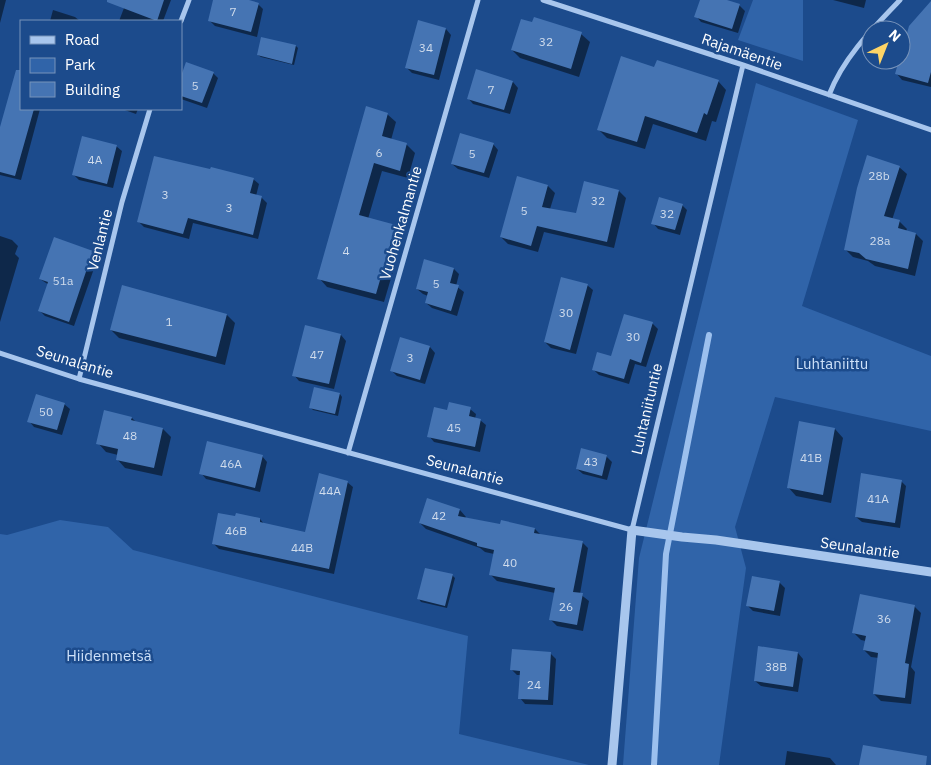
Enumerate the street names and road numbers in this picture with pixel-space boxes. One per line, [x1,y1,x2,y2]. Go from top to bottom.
street label: Rajamäentie [699,29,785,74]
street label: Vuohenkalmantie [375,164,426,282]
street label: Venlantie [83,207,116,273]
street label: Seunalantie [34,341,116,382]
street label: Luhtaniituntie [627,361,666,456]
street label: Seunalantie [424,450,506,489]
street label: Seunalantie [819,533,901,562]

